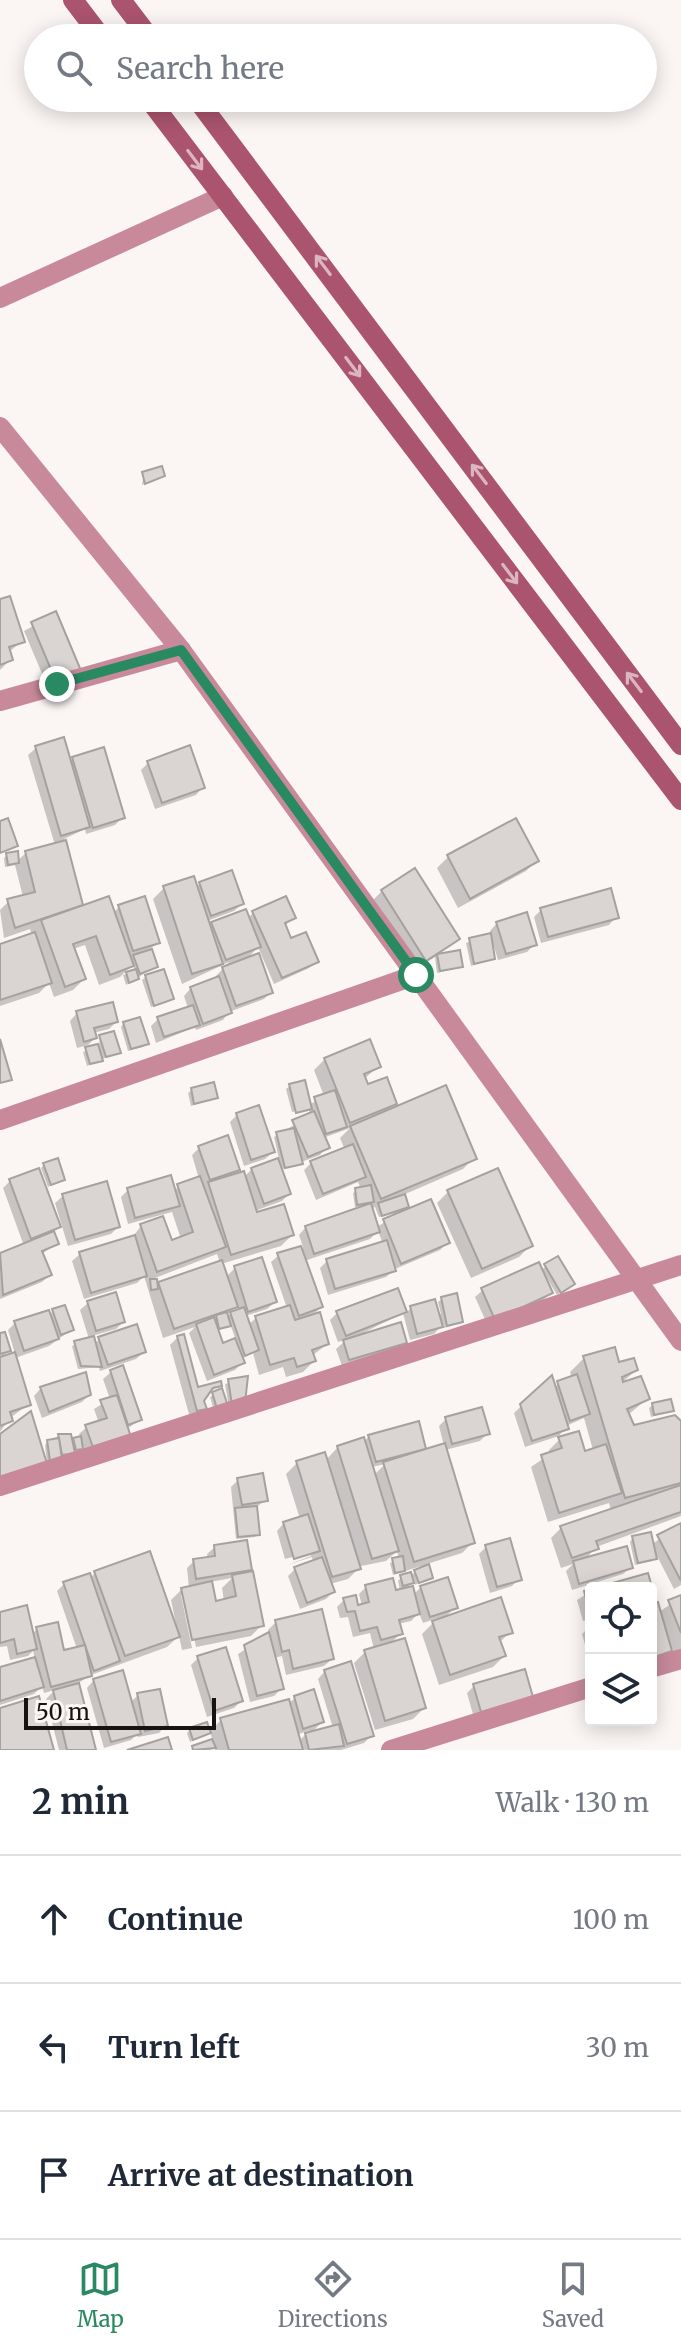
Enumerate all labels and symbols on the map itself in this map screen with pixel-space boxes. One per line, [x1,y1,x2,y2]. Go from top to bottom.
one-way arrow [187,149,204,170]
one-way arrow [315,255,332,277]
one-way arrow [345,356,362,377]
one-way arrow [471,463,488,485]
one-way arrow [502,563,519,584]
route end [39,666,75,702]
one-way arrow [626,672,643,693]
route start [398,957,434,993]
scale bar [24,1694,216,1730]

